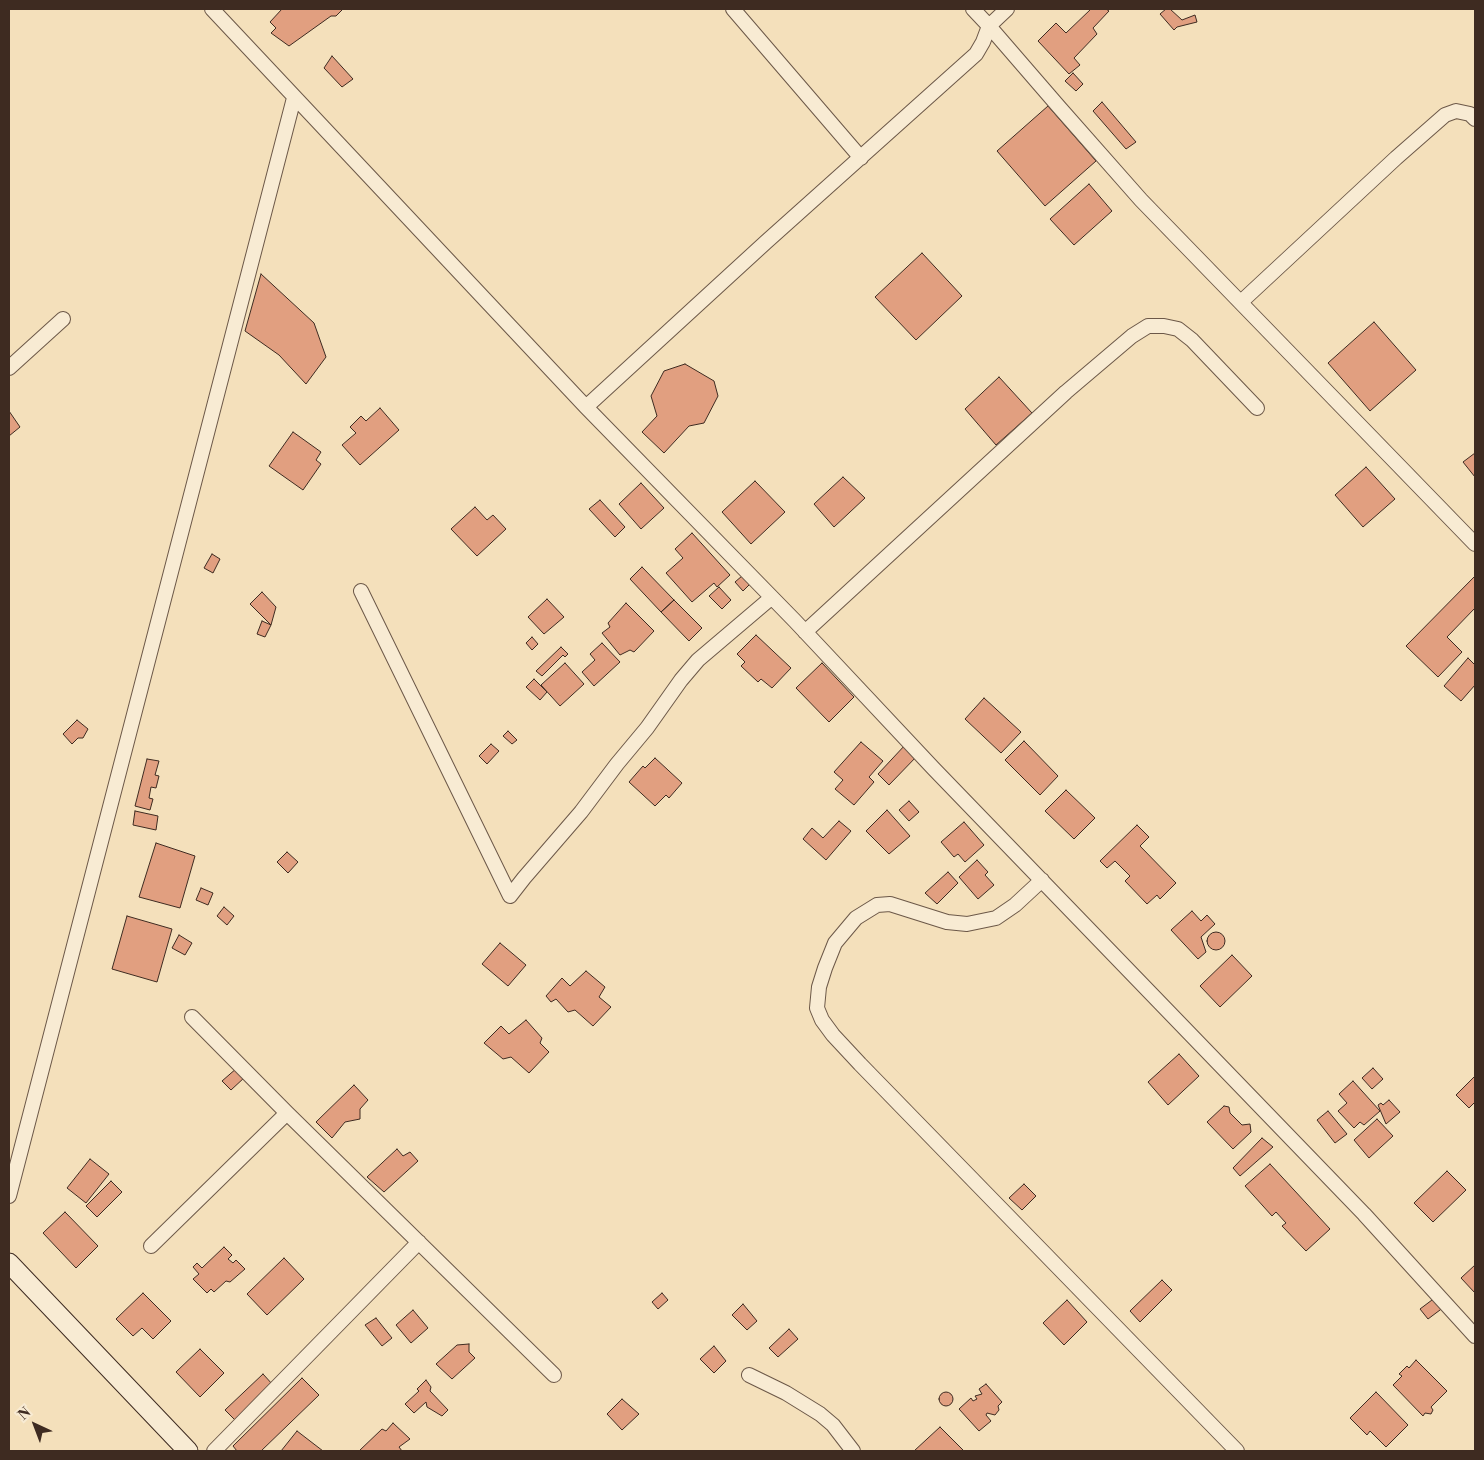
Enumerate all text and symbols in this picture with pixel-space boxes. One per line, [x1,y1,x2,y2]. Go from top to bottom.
north arrow [10,1400,60,1450]
text: N [15,1404,35,1424]

